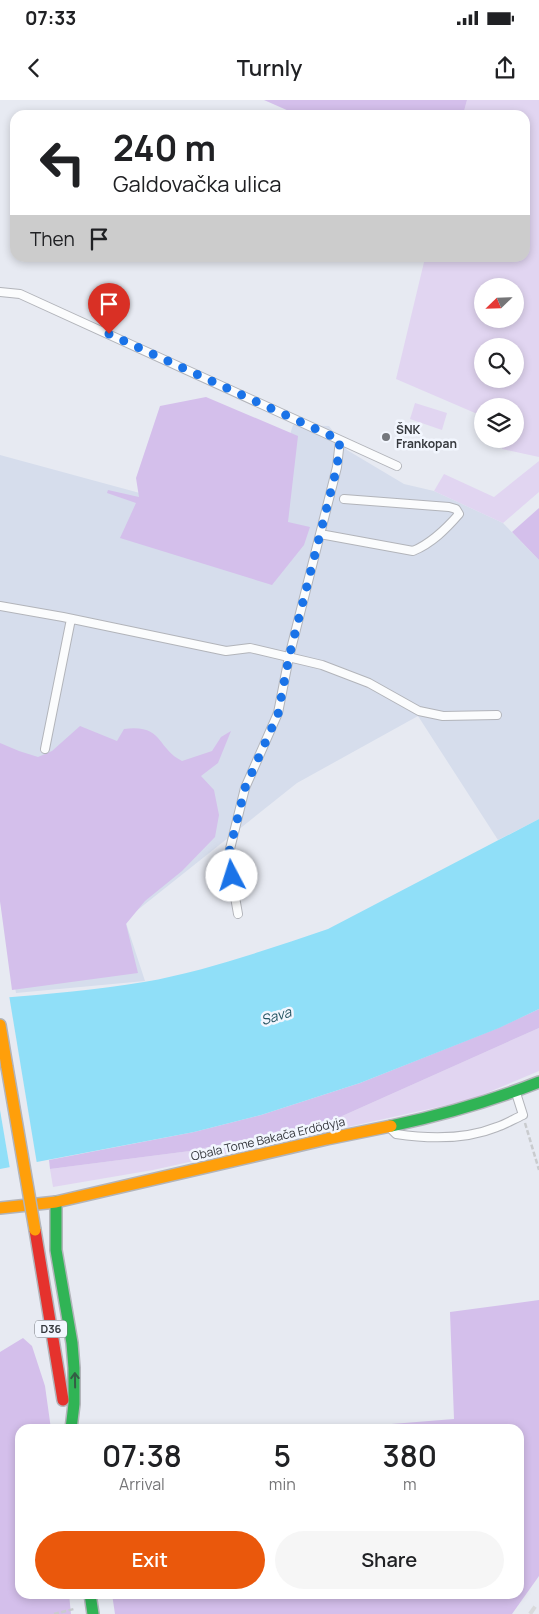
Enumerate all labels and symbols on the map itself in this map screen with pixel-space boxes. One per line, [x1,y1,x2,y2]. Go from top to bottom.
north arrow [474,278,524,328]
pin [88,283,130,334]
place label: ŠNK Frankopan [396,421,457,452]
marker: ŠNK Frankopan [380,431,392,443]
position arrow [205,849,257,901]
water label: Sava [258,1002,294,1029]
street label: Obala Tome Bakača Erdödyja [189,1112,347,1165]
road number: D36 [35,1320,67,1338]
one-way arrow [70,1373,80,1389]

